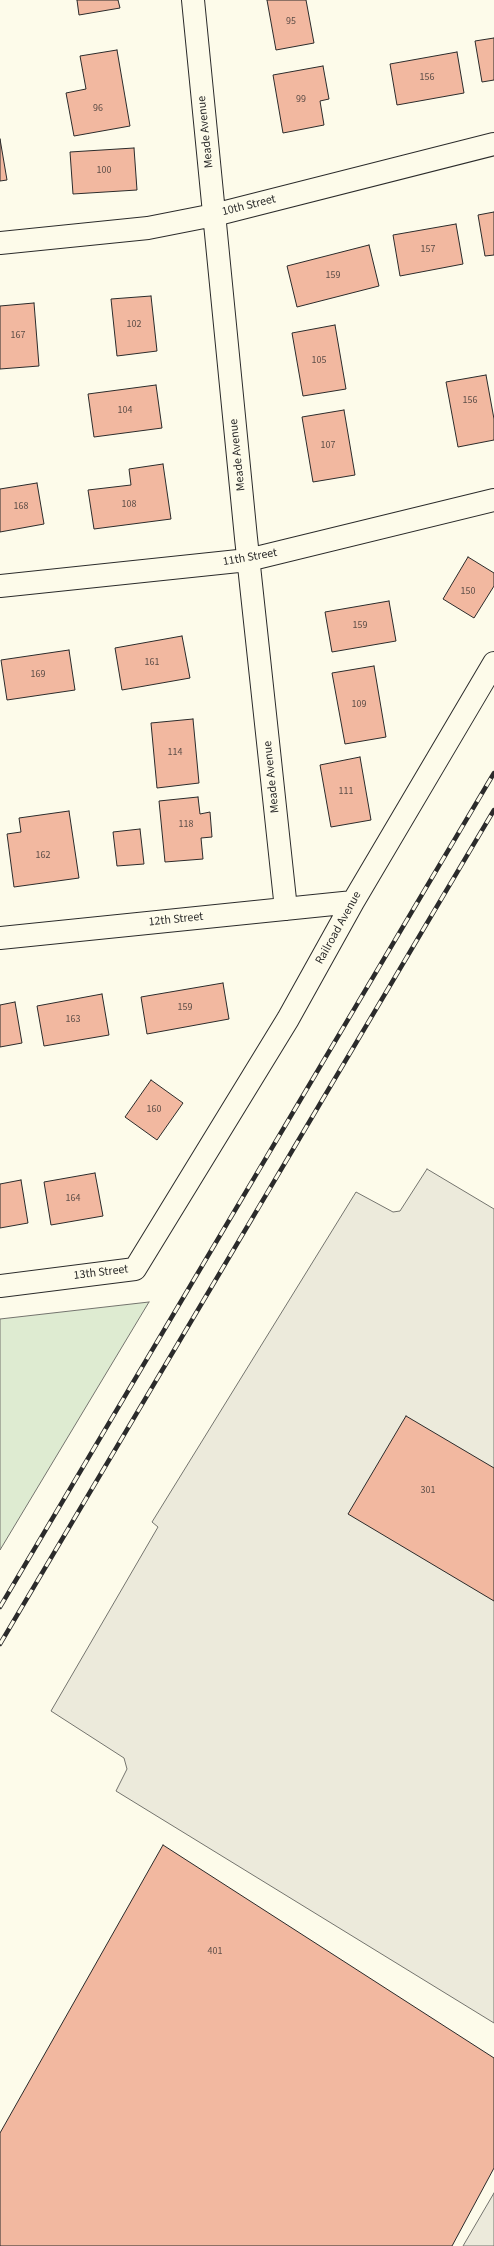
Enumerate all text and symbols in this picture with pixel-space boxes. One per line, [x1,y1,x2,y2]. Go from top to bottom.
house number: 95 [286,16,296,28]
house number: 156 [420,72,434,84]
house number: 99 [296,94,306,106]
street label: Meade Avenue [195,95,217,169]
house number: 96 [93,103,103,115]
house number: 100 [97,165,111,177]
street label: 10th Street [221,192,277,220]
house number: 157 [421,244,435,256]
house number: 159 [326,270,340,282]
house number: 102 [127,319,141,331]
house number: 167 [11,330,25,342]
house number: 105 [312,355,326,367]
house number: 156 [463,395,477,407]
house number: 104 [118,405,132,417]
street label: Meade Avenue [227,418,249,492]
house number: 107 [321,440,335,452]
house number: 108 [122,499,136,511]
house number: 168 [14,501,28,513]
street label: 11th Street [222,546,278,570]
house number: 150 [461,586,475,598]
house number: 159 [353,620,367,632]
house number: 161 [145,657,159,669]
house number: 169 [31,669,45,681]
house number: 109 [352,699,366,711]
street label: Meade Avenue [261,740,283,814]
house number: 114 [168,747,182,759]
house number: 111 [339,786,353,798]
house number: 118 [179,819,193,831]
house number: 162 [36,850,50,862]
street label: Railroad Avenue [313,889,365,967]
street label: 12th Street [148,910,204,930]
house number: 159 [178,1002,192,1014]
house number: 163 [66,1014,80,1026]
house number: 160 [147,1104,161,1116]
house number: 164 [66,1193,80,1205]
street label: 13th Street [73,1263,129,1283]
house number: 301 [421,1485,435,1497]
house number: 401 [208,1946,222,1958]

